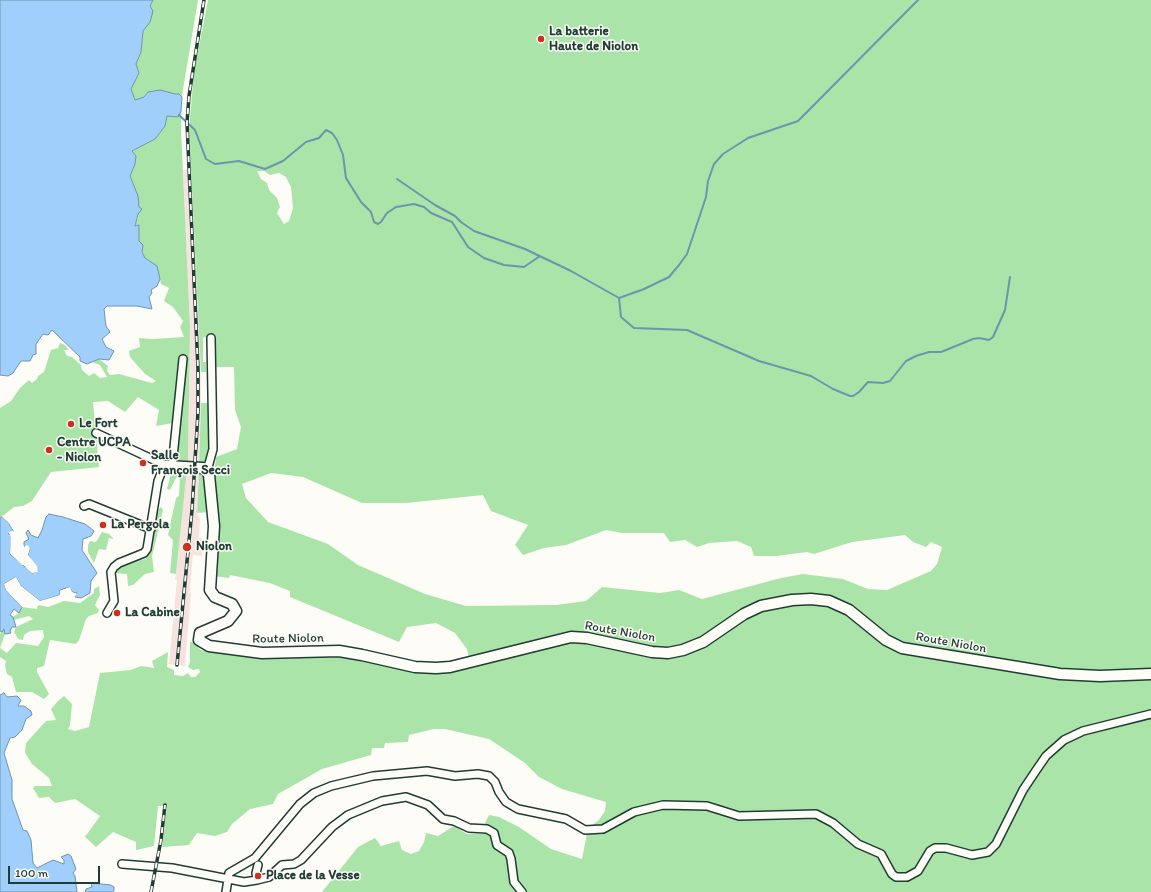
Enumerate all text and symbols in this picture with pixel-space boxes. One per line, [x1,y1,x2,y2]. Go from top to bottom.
place label: La batterie Haute de Niolon [549,24,638,55]
marker: La batterie Haute de Niolon [536,34,546,44]
place label: Le Fort [79,416,118,432]
marker: Le Fort [66,419,76,429]
place label: Centre UCPA - Niolon [57,435,131,466]
marker: Centre UCPA - Niolon [44,445,54,455]
place label: Salle François Secci [151,448,230,479]
marker: Salle François Secci [138,458,148,468]
place label: La Pergola [111,517,169,533]
marker: La Pergola [98,520,108,530]
place label: Niolon [196,539,232,555]
marker: Niolon [181,541,193,553]
place label: La Cabine [125,605,180,621]
marker: La Cabine [112,608,122,618]
street label: Route Niolon [583,618,657,646]
street label: Route Niolon [914,629,988,657]
street label: Route Niolon [252,631,324,647]
scale bar [10,858,102,884]
text: 100 m [15,866,48,880]
place label: Place de la Vesse [266,868,360,884]
marker: Place de la Vesse [253,871,263,881]

